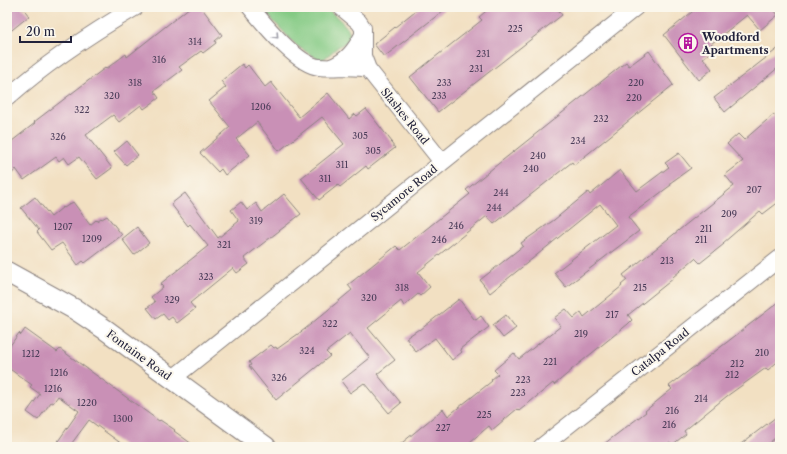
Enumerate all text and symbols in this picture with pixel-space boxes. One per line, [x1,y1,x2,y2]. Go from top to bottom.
scale bar [20,18,71,44]
house number: 225 [507,23,523,34]
text: 20 m [26,24,55,39]
place label: Woodford Apartments [701,30,769,57]
one-way arrow [272,31,279,39]
building icon: Woodford Apartments [677,32,699,54]
house number: 314 [188,36,202,47]
house number: 231 [476,48,490,59]
house number: 316 [152,54,166,65]
house number: 231 [469,63,483,74]
house number: 318 [128,77,142,88]
house number: 233 [436,77,452,88]
house number: 220 [628,77,644,88]
street label: Slashes Road [378,85,432,147]
house number: 320 [104,90,120,101]
house number: 233 [431,90,447,101]
house number: 220 [626,92,642,103]
house number: 1206 [251,101,271,112]
house number: 322 [74,104,90,115]
house number: 232 [593,113,609,124]
house number: 305 [352,130,368,141]
house number: 326 [50,131,66,142]
house number: 234 [570,135,586,146]
house number: 305 [365,145,381,156]
house number: 240 [530,150,546,161]
house number: 311 [336,159,348,170]
street label: Sycamore Road [368,162,440,224]
house number: 240 [523,163,539,174]
house number: 311 [319,173,331,184]
house number: 207 [746,184,762,195]
house number: 244 [493,187,509,198]
house number: 244 [486,202,502,213]
house number: 209 [721,208,737,219]
house number: 319 [249,215,263,226]
house number: 246 [448,220,464,231]
house number: 1207 [53,221,73,232]
house number: 211 [700,223,713,234]
house number: 1209 [82,233,102,244]
house number: 246 [431,234,447,245]
house number: 211 [695,234,708,245]
house number: 321 [217,239,231,250]
house number: 213 [660,255,674,266]
house number: 323 [198,271,214,282]
house number: 318 [395,282,409,293]
house number: 215 [633,282,647,293]
house number: 320 [361,292,377,303]
house number: 329 [164,294,180,305]
house number: 217 [605,309,619,320]
house number: 322 [322,318,338,329]
street label: Catalpa Road [628,325,692,379]
street label: Fontaine Road [104,327,174,383]
house number: 219 [574,328,588,339]
house number: 324 [299,345,315,356]
house number: 210 [755,347,770,358]
house number: 1212 [22,348,40,359]
house number: 221 [543,356,557,367]
house number: 212 [730,358,744,369]
house number: 1216 [50,367,68,378]
house number: 212 [725,369,739,380]
house number: 326 [271,372,287,383]
house number: 223 [515,374,531,385]
house number: 1216 [44,383,62,394]
house number: 223 [510,387,526,398]
house number: 214 [694,393,708,404]
house number: 1220 [77,397,97,408]
house number: 216 [665,405,679,416]
house number: 225 [476,409,492,420]
house number: 1300 [113,413,133,424]
house number: 216 [662,419,676,430]
house number: 227 [436,422,451,433]

